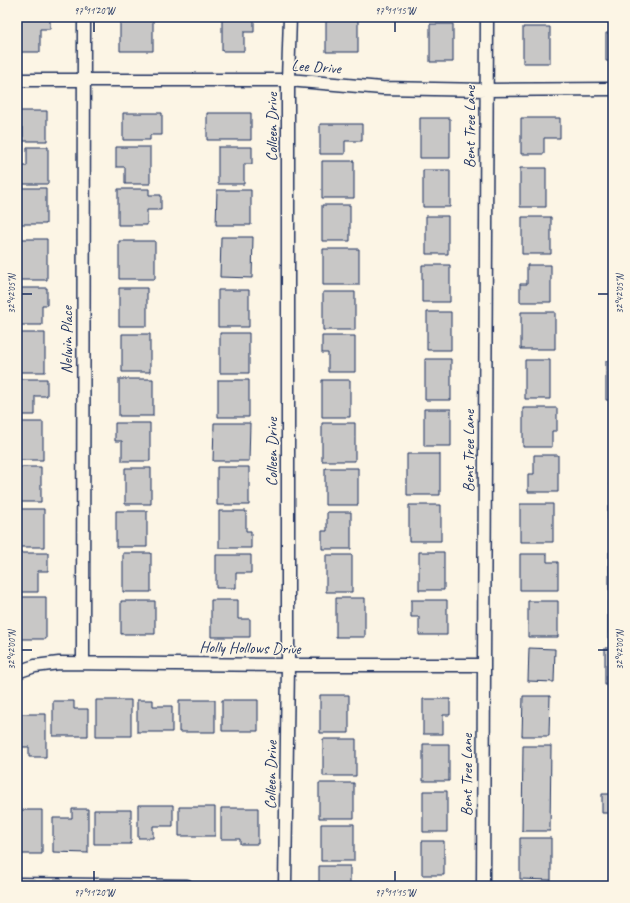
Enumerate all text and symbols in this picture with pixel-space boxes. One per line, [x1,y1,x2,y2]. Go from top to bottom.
text: 97°11'20"W [74,4,116,17]
text: 97°11'15"W [375,4,417,17]
street label: Lee Drive [291,55,343,79]
street label: Bent Tree Lane [460,84,480,168]
street label: Colleen Drive [262,91,282,161]
text: 32°42'05"N [5,272,18,314]
text: 32°42'05"N [613,272,626,314]
street label: Nelwin Place [57,304,77,374]
street label: Bent Tree Lane [459,408,479,492]
street label: Colleen Drive [262,416,282,486]
text: 32°42'00"N [5,628,18,670]
text: 32°42'00"N [613,628,626,670]
street label: Holly Hollows Drive [199,637,303,659]
street label: Bent Tree Lane [457,732,477,816]
street label: Colleen Drive [260,739,282,810]
text: 97°11'20"W [74,886,116,899]
text: 97°11'15"W [375,886,417,899]

